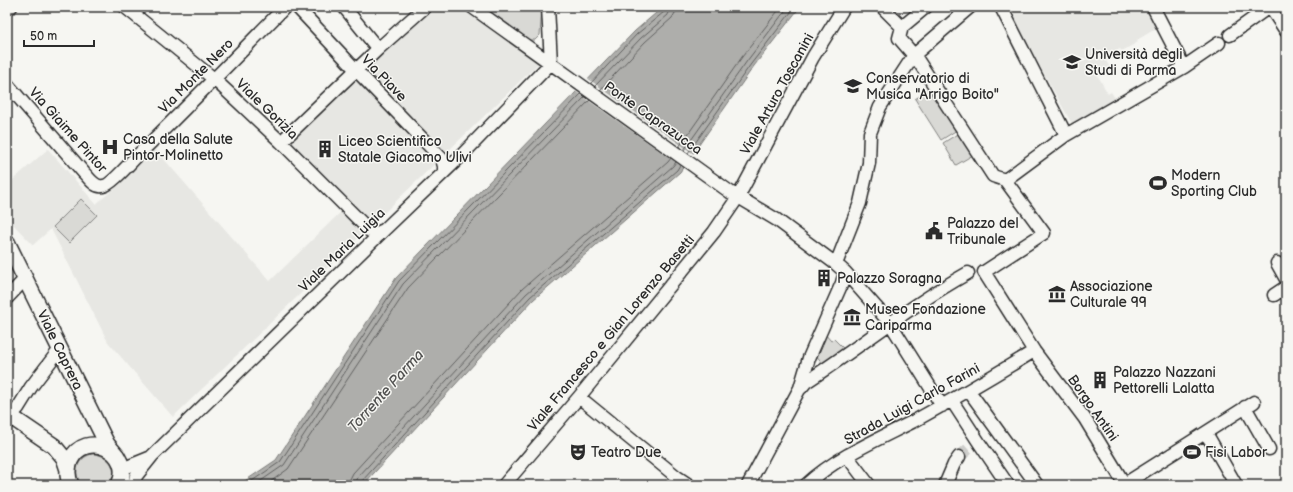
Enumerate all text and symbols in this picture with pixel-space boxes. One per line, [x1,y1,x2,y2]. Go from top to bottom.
scale bar [24,22,94,48]
text: 50 m [30,29,57,44]
street label: Viale Arturo Toscanini [737,30,817,158]
street label: Via Monte Nero [155,35,237,117]
place label: Università degli Studi di Parma [1085,46,1182,79]
street label: Via Piave [358,51,410,105]
school or university icon: Università degli Studi di Parma [1062,52,1082,72]
place label: Conservatorio di Musica "Arrigo Boito" [866,70,999,103]
street label: Viale Gorizia [232,75,302,143]
school or university icon: Conservatorio di Musica "Arrigo Boito" [843,76,863,96]
street label: Ponte Caprazucca [601,78,705,158]
street label: Via Giaime Pintor [25,84,111,177]
place label: Casa della Salute Pintor-Molinetto [123,131,233,164]
place label: Liceo Scientifico Statale Giacomo Ulivi [338,133,472,166]
hospital icon: Casa della Salute Pintor-Molinetto [100,137,120,157]
building icon: Liceo Scientifico Statale Giacomo Ulivi [315,139,335,159]
place label: Modern Sporting Club [1171,167,1257,200]
sports icon: Modern Sporting Club [1148,173,1168,193]
street label: Viale Maria Luigia [295,204,389,296]
place label: Palazzo del Tribunale [947,215,1019,248]
public building icon: Palazzo del Tribunale [924,221,944,241]
street label: Viale Francesco e Gian Lorenzo Basetti [524,232,698,434]
building icon: Palazzo Soragna [814,268,834,288]
place label: Palazzo Soragna [837,270,942,287]
place label: Associazione Culturale 99 [1070,278,1153,311]
museum icon: Associazione Culturale 99 [1047,284,1067,304]
place label: Museo Fondazione Cariparma [865,301,986,334]
street label: Viale Caprera [33,307,87,393]
museum icon: Museo Fondazione Cariparma [842,307,862,327]
water label: Torrente Parma [344,346,428,436]
street label: Strada Luigi Carlo Farini [841,360,983,448]
place label: Palazzo Nazzani Pettorelli Lalatta [1113,364,1216,397]
building icon: Palazzo Nazzani Pettorelli Lalatta [1090,370,1110,390]
street label: Borgo Antini [1064,371,1122,445]
theatre icon: Teatro Due [568,442,588,462]
sports icon: Fisi Labor [1182,442,1202,462]
place label: Teatro Due [591,444,661,461]
place label: Fisi Labor [1205,444,1268,461]

